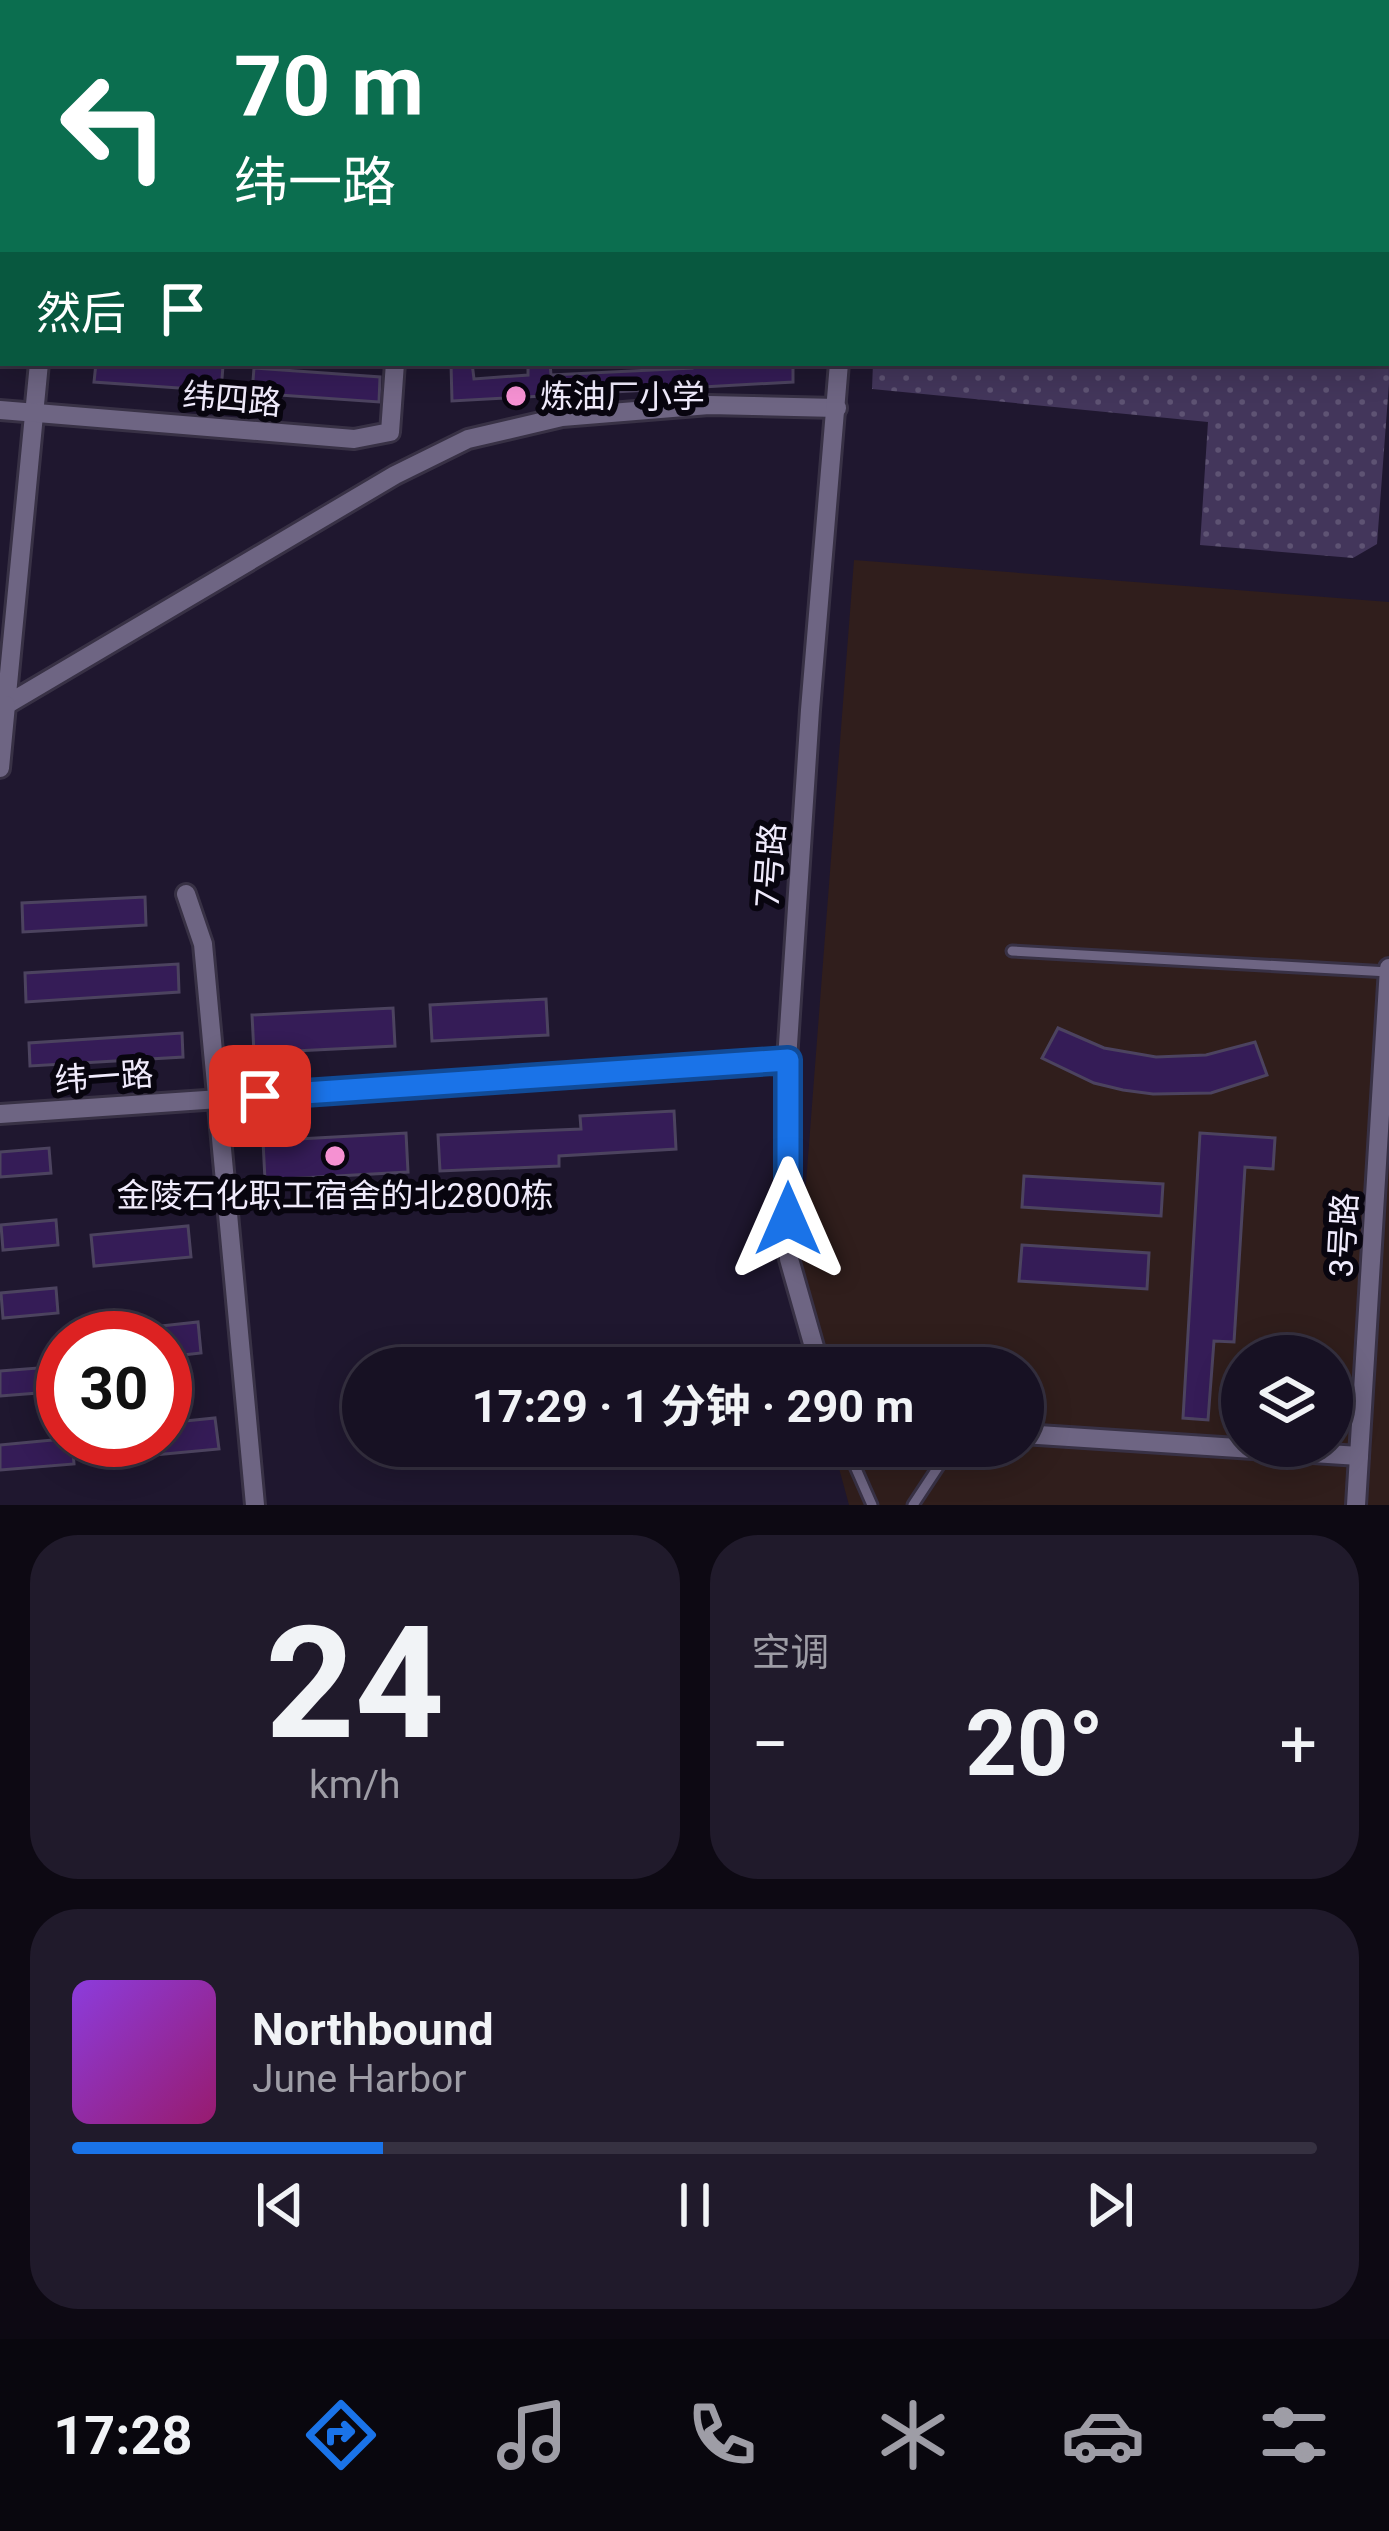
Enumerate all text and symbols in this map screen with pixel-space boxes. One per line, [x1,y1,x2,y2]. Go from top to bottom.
text: 70 m [234,37,424,136]
icon: left [36,48,192,204]
text: 纬一路 [234,151,396,214]
icon: arrive [150,276,216,342]
text: 然后 [36,287,126,340]
street label: 纬四路 [181,375,283,423]
place label: 炼油厂小学 [540,377,705,416]
marker: 炼油厂小学 [503,383,529,409]
street label: 7号路 [748,821,792,909]
pin [209,1045,311,1147]
street label: 纬一路 [53,1054,155,1100]
icon: arrive [227,1063,293,1129]
marker: 金陵石化职工宿舍的北2800栋 [322,1143,348,1169]
position arrow [725,1156,851,1282]
place label: 金陵石化职工宿舍的北2800栋 [116,1176,554,1215]
street label: 3号路 [1321,1192,1365,1278]
speed limit sign: 30 [36,1311,192,1467]
map controls [1221,1335,1353,1467]
button: layers [1221,1335,1353,1467]
text: 17:29 · 1 分钟 · 290 m [472,1380,914,1433]
text: 24 [265,1592,444,1775]
text: 空调 [752,1630,830,1676]
text: 20° [965,1692,1104,1797]
text: − [752,1706,789,1783]
text: + [1280,1706,1317,1783]
text: km/h [309,1762,401,1808]
text: Northbound [252,2003,494,2056]
text: June Harbor [252,2056,467,2102]
icon: previous [247,2172,313,2238]
icon: pause [662,2172,728,2238]
icon: next [1077,2172,1143,2238]
icon: directions [299,2393,383,2477]
icon: music [490,2393,574,2477]
icon: phone [680,2393,764,2477]
icon: climate [871,2393,955,2477]
icon: car [1061,2393,1145,2477]
icon: filters [1252,2393,1336,2477]
text: 17:28 [53,2404,192,2467]

